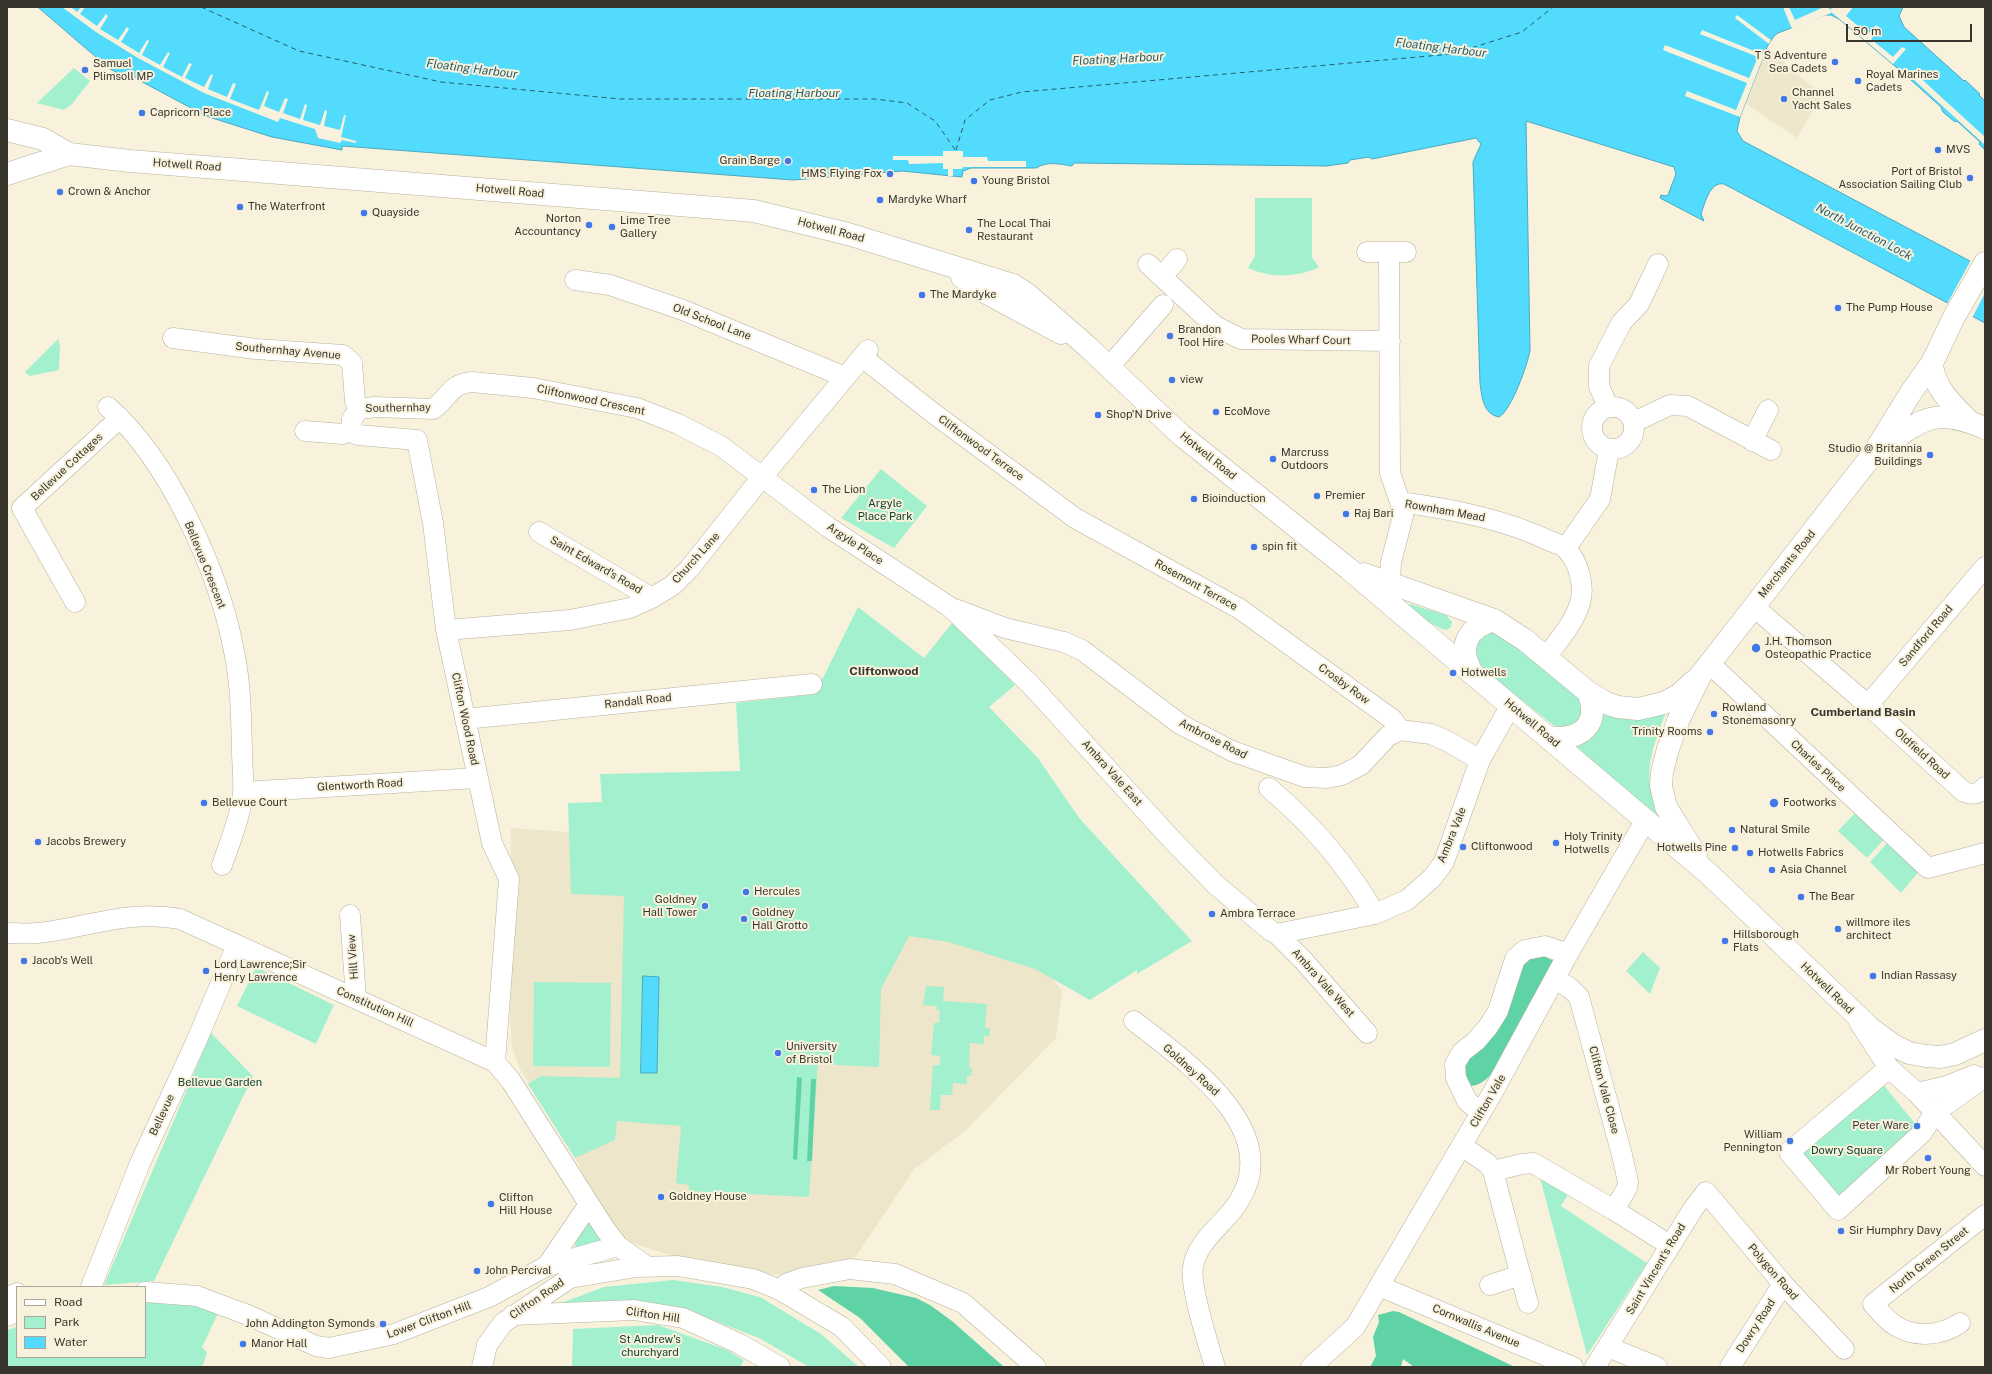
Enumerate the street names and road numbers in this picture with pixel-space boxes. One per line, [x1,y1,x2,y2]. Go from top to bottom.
street label: Hotwell Road [152,156,222,174]
street label: Hotwell Road [475,181,545,201]
street label: Hotwell Road [796,215,866,245]
street label: Old School Lane [671,301,753,343]
street label: Pooles Wharf Court [1251,333,1351,347]
street label: Southernhay Avenue [235,340,341,362]
street label: Cliftonwood Crescent [536,382,646,418]
street label: Southernhay [365,401,431,415]
street label: Cliftonwood Terrace [935,412,1027,484]
street label: Hotwell Road [1177,429,1239,483]
street label: Bellevue Cottages [29,431,105,503]
street label: Rownham Mead [1404,497,1486,525]
street label: Bellevue Crescent [181,519,229,611]
street label: Argyle Place [824,520,886,568]
street label: Merchants Road [1756,528,1818,600]
street label: Church Lane [670,530,722,586]
street label: Saint Edward's Road [548,533,644,597]
street label: Rosemont Terrace [1152,557,1240,613]
street label: Sandford Road [1896,603,1956,669]
street label: Crosby Row [1316,661,1372,707]
street label: Clifton Wood Road [449,671,481,767]
street label: Randall Road [604,691,672,711]
street label: Hotwell Road [1502,696,1562,750]
street label: Ambrose Road [1177,716,1249,762]
street label: Oldfield Road [1892,726,1952,782]
street label: Ambra Vale East [1079,737,1145,809]
street label: Charles Place [1788,737,1848,795]
street label: Glentworth Road [317,776,403,794]
street label: Ambra Vale [1435,805,1469,865]
street label: Hill View [345,934,361,980]
street label: Ambra Vale West [1289,946,1357,1020]
street label: Hotwell Road [1798,959,1856,1017]
street label: Constitution Hill [334,984,416,1030]
street label: Goldney Road [1160,1041,1222,1099]
street label: Clifton Vale Close [1586,1045,1622,1135]
street label: Clifton Vale [1467,1072,1509,1130]
street label: Bellevue [147,1092,177,1138]
street label: Saint Vincent's Road [1623,1221,1689,1317]
street label: North Green Street [1887,1224,1971,1296]
street label: Polygon Road [1745,1241,1801,1303]
street label: Clifton Road [507,1276,567,1322]
street label: Dowry Road [1734,1297,1778,1355]
street label: Lower Clifton Hill [385,1299,473,1341]
street label: Cornwallis Avenue [1430,1302,1522,1350]
street label: Clifton Hill [625,1305,681,1325]

